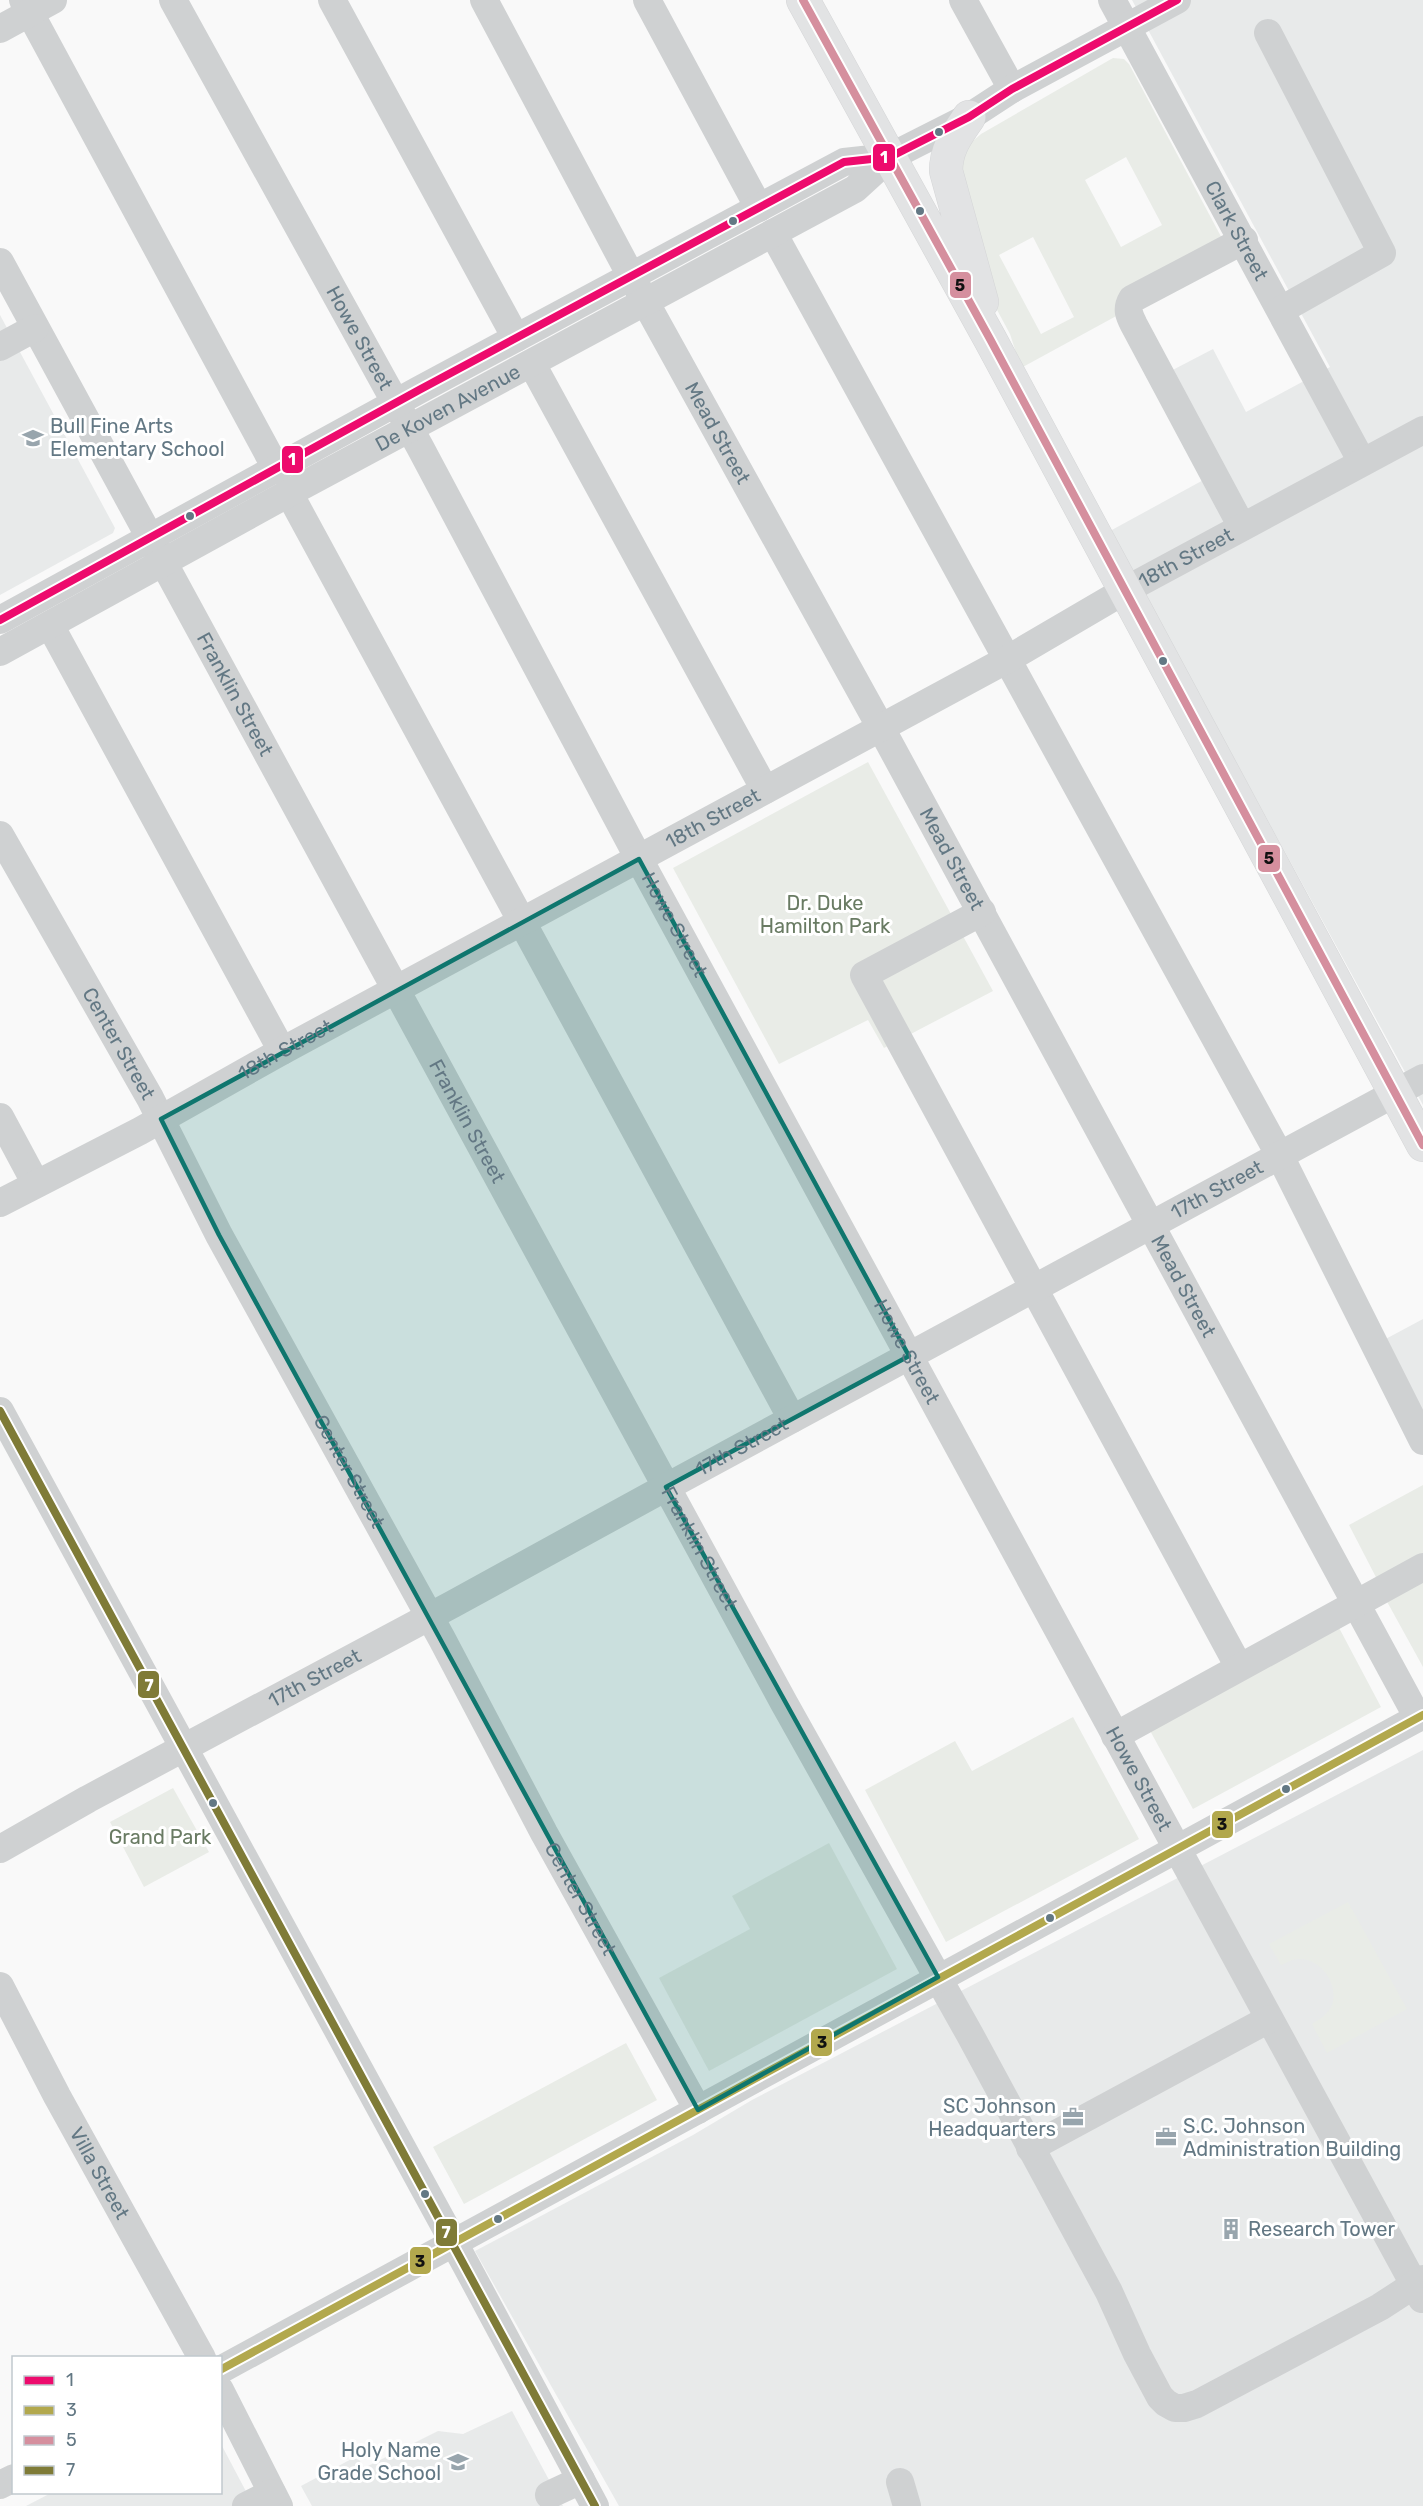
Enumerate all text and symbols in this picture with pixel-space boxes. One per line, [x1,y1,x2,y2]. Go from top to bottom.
unlabelled marker [933,126,945,138]
line badge: 1 [872,143,896,172]
text: 1 [880,148,888,167]
street label: Clark Street [1200,176,1273,285]
unlabelled marker [914,205,926,217]
unlabelled marker [727,215,739,227]
line badge: 5 [949,271,972,299]
text: 5 [955,276,965,295]
street label: Howe Street [321,282,398,394]
street label: De Koven Avenue [371,359,524,456]
street label: Mead Street [680,378,756,488]
place label: Bull Fine Arts Elementary School [50,414,225,461]
school or university icon: Bull Fine Arts Elementary School [21,426,45,450]
line badge: 1 [281,445,304,474]
text: 1 [288,450,296,469]
unlabelled marker [184,510,196,522]
street label: 18th Street [1134,522,1237,593]
street label: Franklin Street [192,628,278,760]
unlabelled marker [1157,655,1169,667]
street label: 18th Street [661,783,764,854]
street label: Mead Street [914,803,989,914]
line badge: 5 [1257,844,1281,873]
text: 5 [1264,849,1274,868]
street label: Howe Street [637,868,713,981]
park label: Dr. Duke Hamilton Park [760,891,891,938]
street label: Center Street [77,983,160,1104]
street label: 18th Street [234,1014,337,1085]
street label: Franklin Street [424,1055,511,1187]
street label: 17th Street [1166,1155,1267,1224]
street label: Mead Street [1146,1231,1221,1341]
street label: Howe Street [869,1295,945,1408]
street label: Center Street [309,1411,390,1532]
street label: 17th Street [691,1412,792,1481]
street label: Franklin Street [656,1482,743,1614]
street label: 17th Street [264,1643,365,1713]
line badge: 7 [137,1670,160,1699]
text: 7 [144,1676,154,1695]
street label: Howe Street [1101,1722,1177,1835]
unlabelled marker [1280,1783,1292,1795]
unlabelled marker [207,1797,219,1809]
line badge: 3 [1211,1810,1234,1839]
text: 3 [1217,1815,1227,1834]
park label: Grand Park [109,1825,212,1849]
street label: Center Street [540,1838,622,1960]
unlabelled marker [1044,1912,1056,1924]
line badge: 3 [810,2028,833,2057]
text: 3 [817,2033,827,2052]
place label: SC Johnson Headquarters [928,2094,1056,2141]
office icon: SC Johnson Headquarters [1061,2105,1085,2129]
place label: S.C. Johnson Administration Building [1183,2114,1401,2161]
street label: Villa Street [65,2123,135,2223]
office icon: S.C. Johnson Administration Building [1154,2125,1178,2149]
unlabelled marker [419,2188,431,2200]
unlabelled marker [492,2213,504,2225]
building icon: Research Tower [1219,2217,1243,2241]
place label: Research Tower [1248,2217,1395,2241]
line badge: 7 [435,2218,458,2247]
text: 7 [441,2223,451,2242]
line badge: 3 [409,2246,432,2275]
text: 3 [415,2252,425,2271]
legend [12,2356,222,2494]
text: 1 [66,2369,74,2391]
text: 3 [66,2399,77,2421]
text: 5 [66,2429,77,2451]
place label: Holy Name Grade School [317,2438,441,2485]
school or university icon: Holy Name Grade School [446,2450,470,2474]
text: 7 [66,2459,75,2481]

